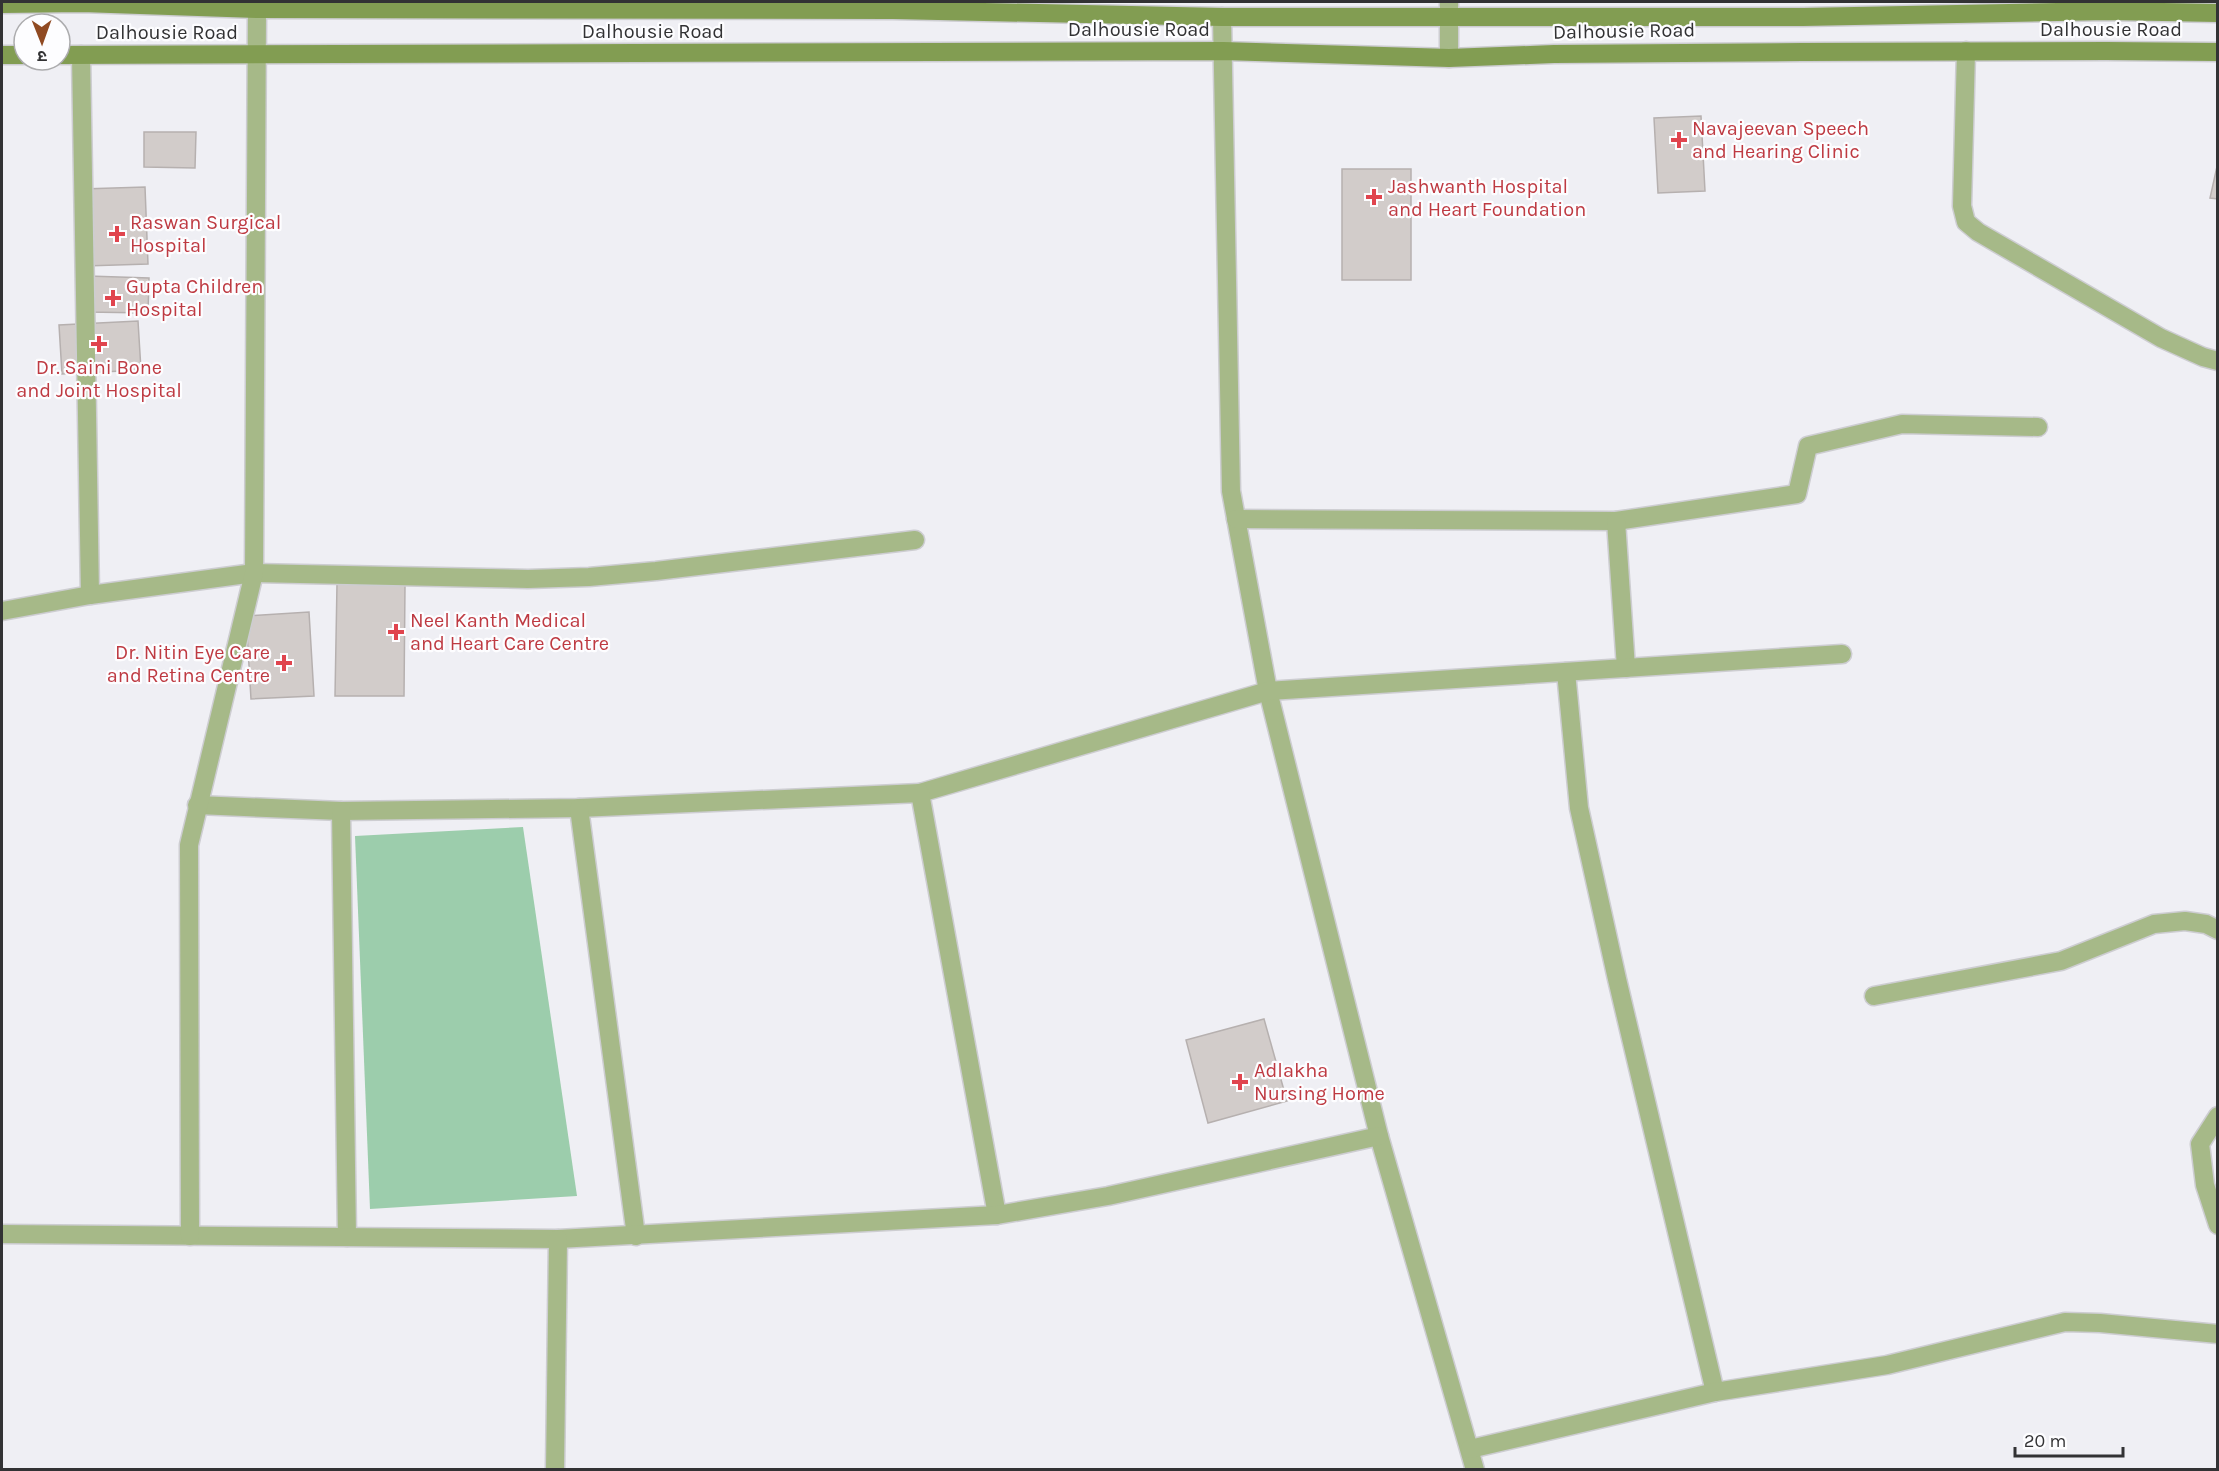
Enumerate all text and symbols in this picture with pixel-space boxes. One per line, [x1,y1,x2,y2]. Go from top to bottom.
north arrow [12,12,72,72]
street label: Dalhousie Road [1068,18,1210,41]
street label: Dalhousie Road [1553,18,1695,44]
street label: Dalhousie Road [2040,18,2182,41]
street label: Dalhousie Road [582,20,724,43]
street label: Dalhousie Road [96,21,238,44]
text: उ [37,47,47,66]
place label: Navajeevan Speech and Hearing Clinic [1692,117,1869,163]
marker: Navajeevan Speech and Hearing Clinic [1670,131,1688,149]
place label: Jashwanth Hospital and Heart Foundation [1388,175,1586,221]
marker: Jashwanth Hospital and Heart Foundation [1365,188,1383,206]
place label: Raswan Surgical Hospital [130,211,281,257]
marker: Raswan Surgical Hospital [108,225,126,243]
place label: Gupta Children Hospital [126,275,263,321]
marker: Gupta Children Hospital [104,289,122,307]
marker: Dr. Saini Bone and Joint Hospital [90,335,108,353]
place label: Dr. Saini Bone and Joint Hospital [16,356,182,402]
place label: Neel Kanth Medical and Heart Care Centre [410,609,609,655]
marker: Neel Kanth Medical and Heart Care Centre [387,623,405,641]
place label: Dr. Nitin Eye Care and Retina Centre [107,641,270,687]
marker: Dr. Nitin Eye Care and Retina Centre [275,654,293,672]
place label: Adlakha Nursing Home [1254,1059,1385,1105]
marker: Adlakha Nursing Home [1231,1073,1249,1091]
scale bar [2015,1420,2123,1458]
text: 20 m [2024,1430,2066,1452]

